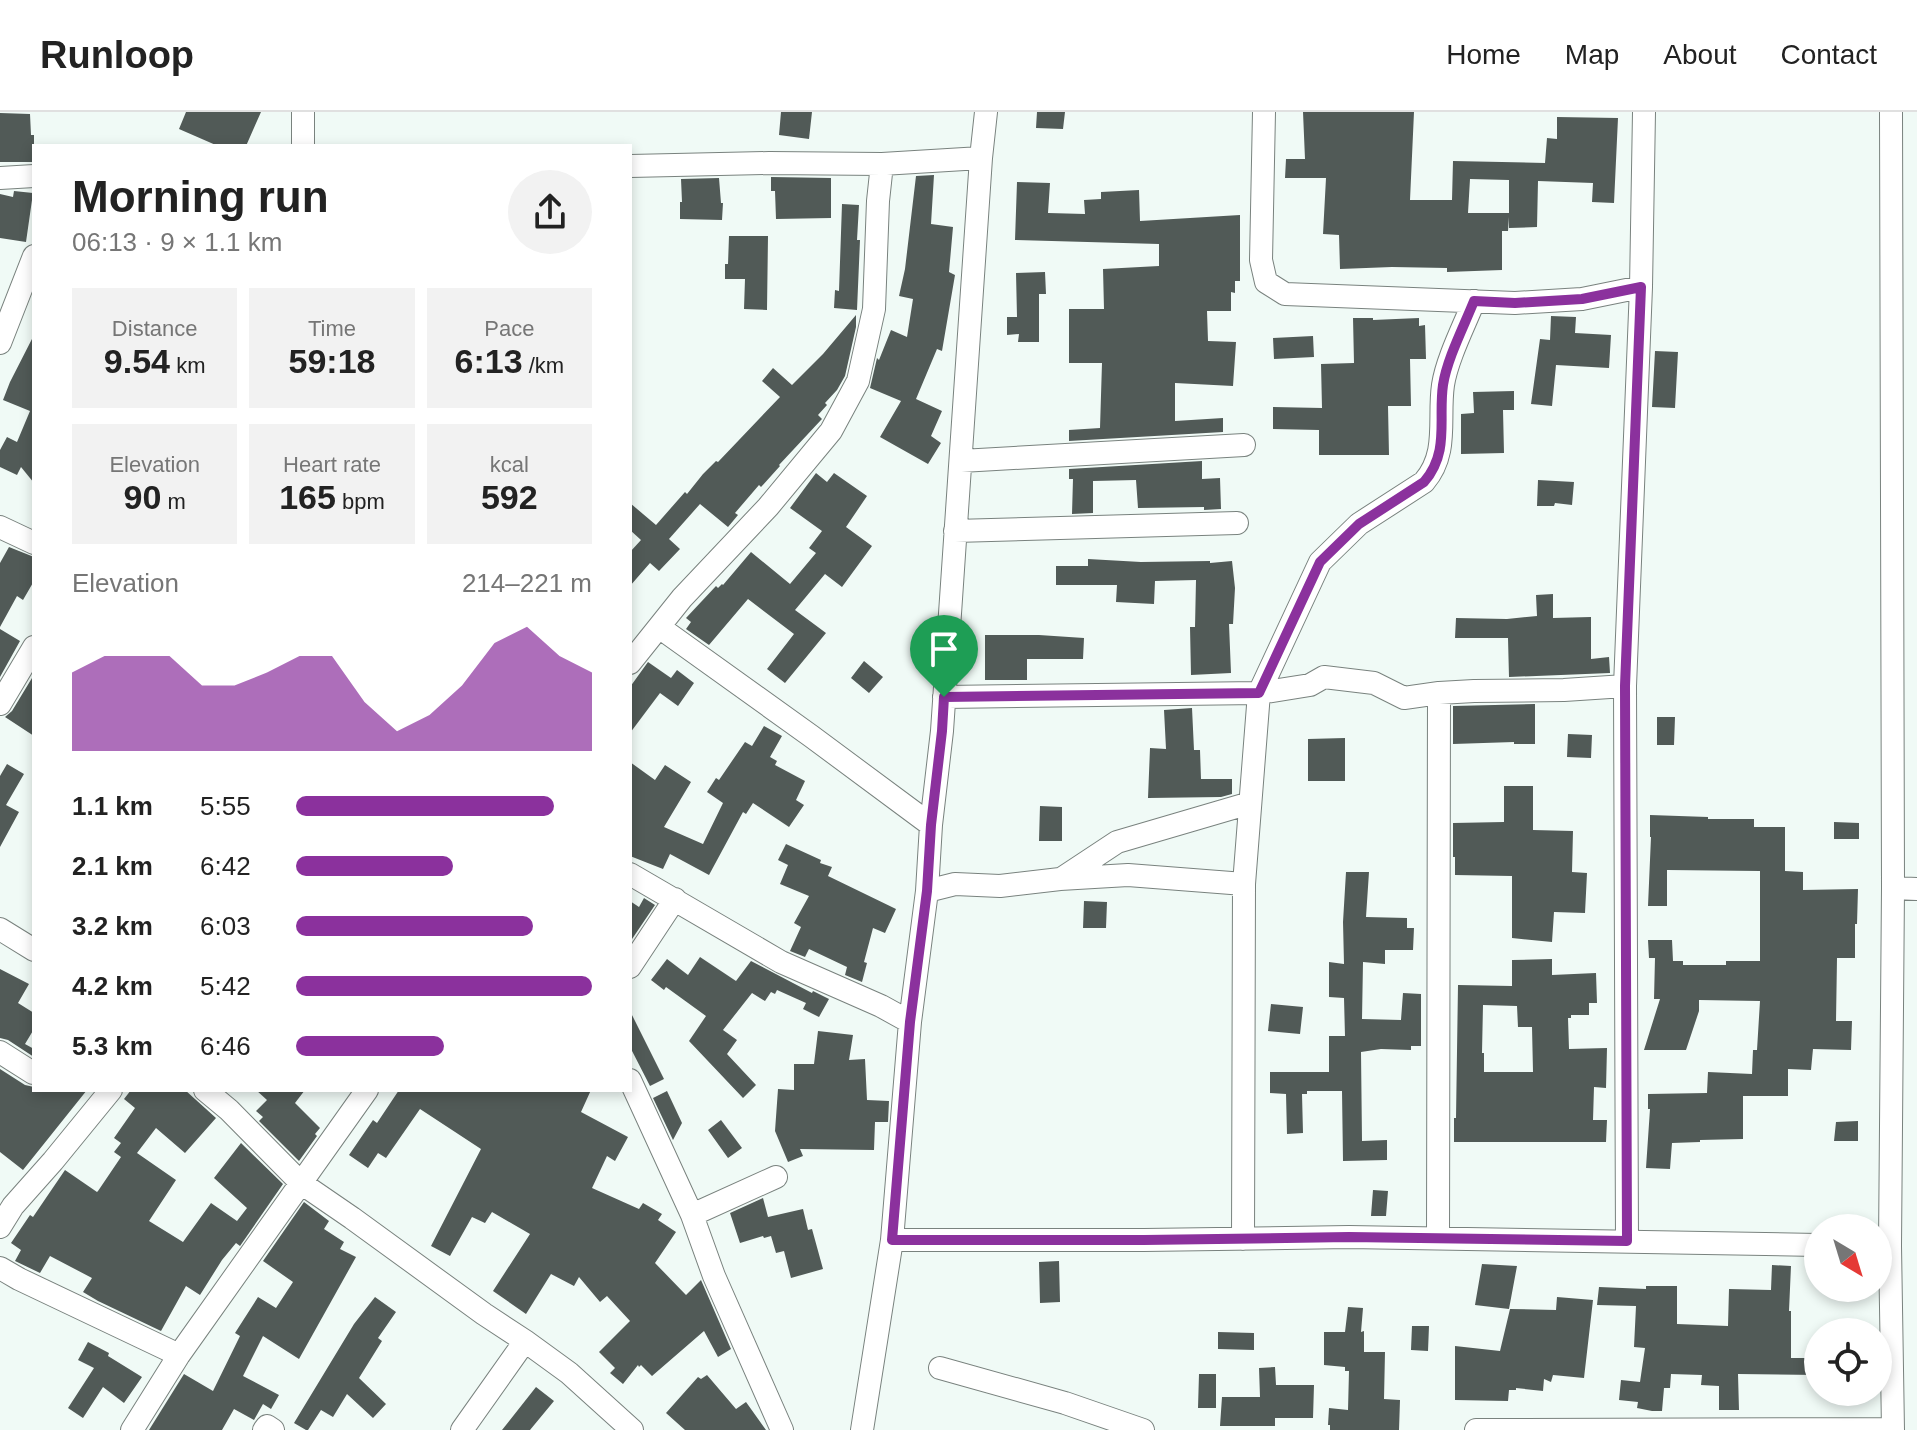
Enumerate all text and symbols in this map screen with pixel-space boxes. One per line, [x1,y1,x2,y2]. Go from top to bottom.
text: Runloop [40,34,194,76]
text: Home [1446,39,1521,70]
text: Map [1565,39,1619,70]
text: About [1663,39,1737,70]
text: Contact [1781,39,1877,70]
button: share [508,170,592,254]
text: Morning run [72,172,329,221]
text: 06:13 · 9 × 1.1 km [72,227,282,257]
text: Distance [112,316,197,341]
text: Time [308,316,356,341]
text: Pace [484,316,534,341]
text: 9.54 [104,342,170,380]
text: 59:18 [289,342,375,380]
text: 6:13 [455,342,523,380]
text: km [170,353,205,378]
text: /km [523,353,564,378]
text: Elevation [109,452,200,477]
text: Heart rate [283,452,381,477]
text: kcal [490,452,529,477]
text: 90 [124,478,161,516]
text: 165 [279,478,336,516]
text: 592 [481,478,538,516]
text: m [161,489,186,514]
text: bpm [336,489,385,514]
text: Elevation [72,568,179,598]
text: 214–221 m [462,568,592,598]
pin [910,615,978,697]
icon: arrive [922,627,966,671]
text: 1.1 km [72,791,153,821]
text: 5:55 [200,791,251,821]
text: 2.1 km [72,851,153,881]
text: 6:42 [200,851,251,881]
text: 3.2 km [72,911,153,941]
text: 6:03 [200,911,251,941]
text: 4.2 km [72,971,153,1001]
text: 5:42 [200,971,251,1001]
text: 5.3 km [72,1031,153,1061]
text: 6:46 [200,1031,251,1061]
north arrow [1804,1214,1892,1302]
map controls [1804,1214,1892,1406]
button: locate [1804,1318,1892,1406]

